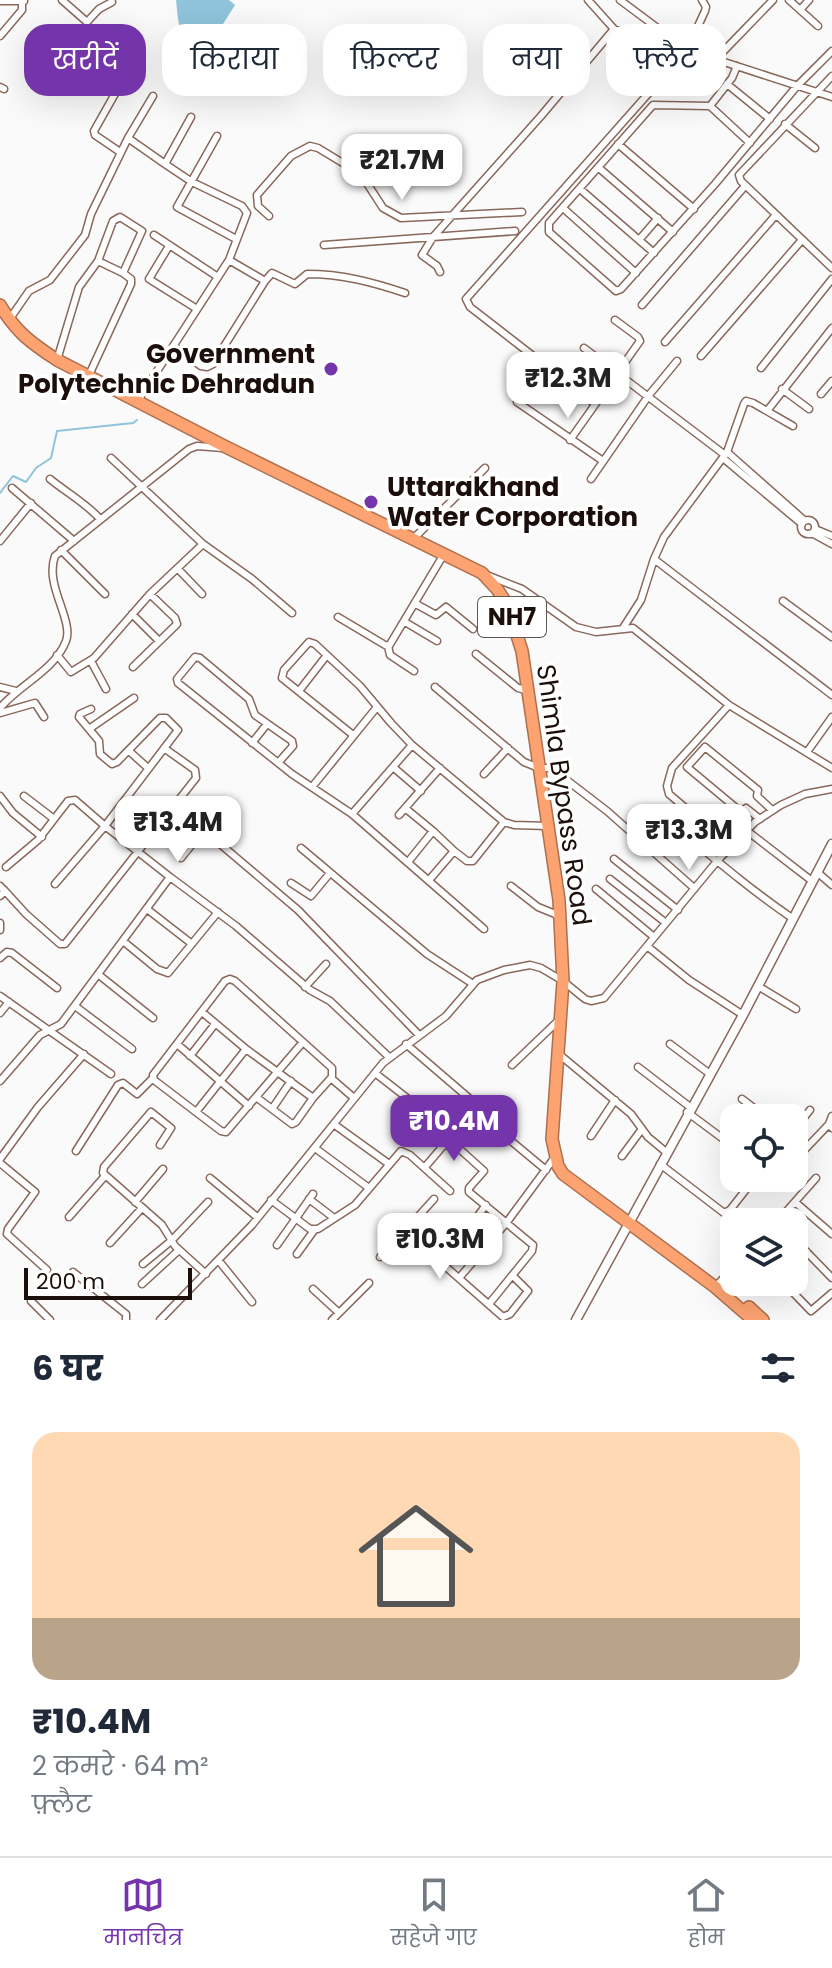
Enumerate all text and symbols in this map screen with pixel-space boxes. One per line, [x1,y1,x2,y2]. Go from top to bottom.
chip: खरीदें [24,24,146,96]
chip: किराया [162,24,307,96]
chip: फ़िल्टर [323,24,467,96]
chip: नया [483,24,590,96]
chip: फ़्लैट [606,24,726,96]
pin: ₹21.7M [337,134,467,202]
text: ₹21.7M [359,142,445,178]
place label: Government Polytechnic Dehradun [18,336,315,402]
pin: ₹12.3M [503,352,633,420]
marker: Government Polytechnic Dehradun [322,360,340,378]
text: ₹12.3M [524,360,612,396]
place label: Uttarakhand Water Corporation [387,469,638,535]
marker: Uttarakhand Water Corporation [362,493,380,511]
road number: NH7 [478,597,546,637]
street label: Shimla Bypass Road [528,662,600,928]
pin: ₹13.4M [113,796,243,864]
text: ₹13.4M [133,804,223,840]
pin: ₹13.3M [624,804,754,872]
text: ₹13.3M [645,812,733,848]
pin: ₹10.4M [389,1095,519,1163]
text: ₹10.4M [408,1103,500,1139]
map controls [720,1104,808,1296]
button: locate [720,1104,808,1192]
button: layers [720,1208,808,1296]
pin: ₹10.3M [375,1213,505,1281]
text: ₹10.3M [395,1221,485,1257]
scale bar [24,1264,192,1300]
text: 200 m [36,1266,105,1297]
text: 6 घर [32,1344,103,1392]
icon: filters [756,1346,800,1390]
icon: home [344,1484,488,1628]
text: ₹10.4M [32,1697,151,1745]
text: 2 कमरे · 64 m² [32,1748,209,1784]
text: फ़्लैट [32,1787,92,1823]
tab: मानचित्र [104,1873,183,1954]
tab: सहेजे गए [391,1873,477,1954]
tab: होम [684,1873,728,1954]

